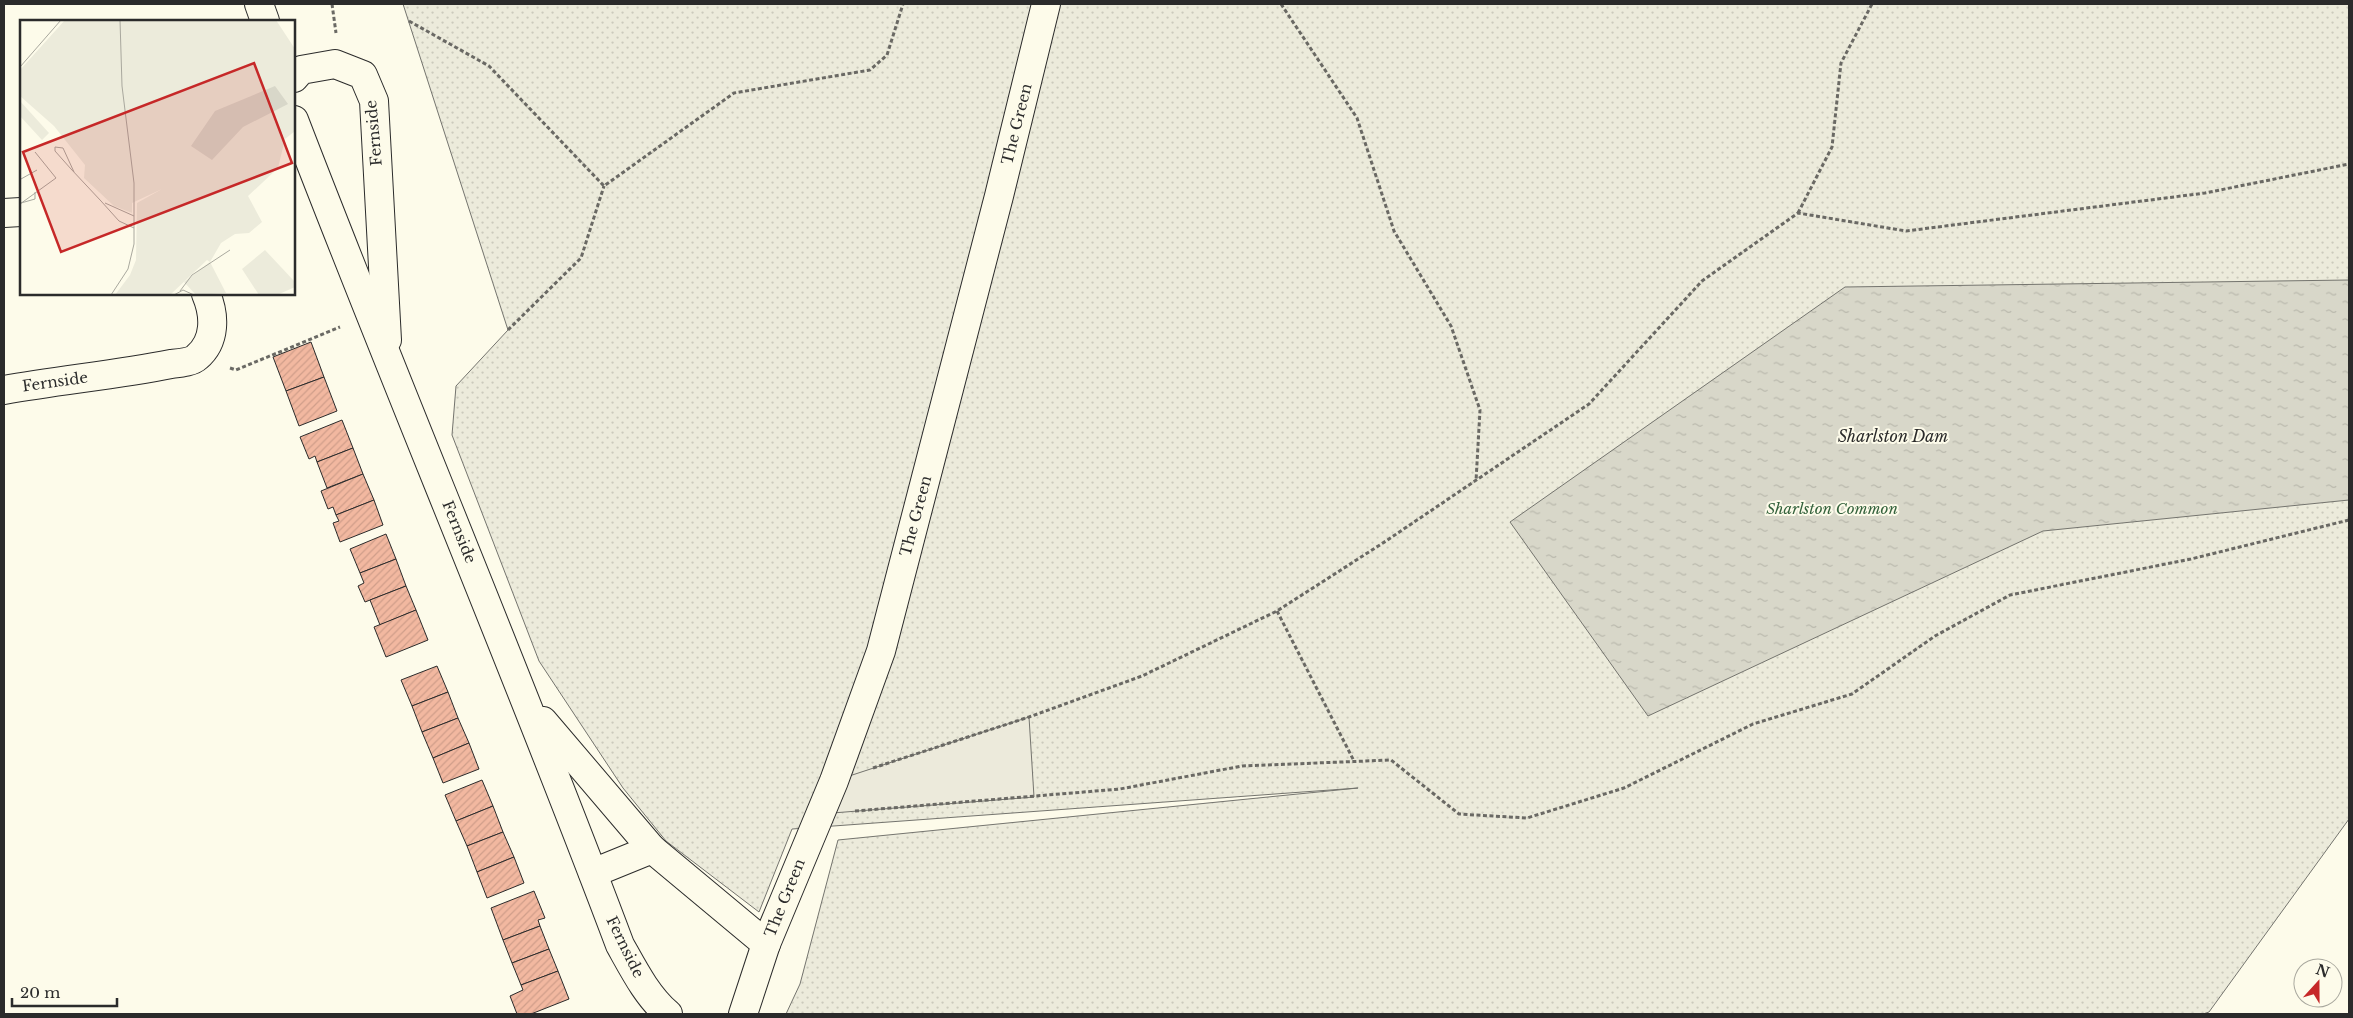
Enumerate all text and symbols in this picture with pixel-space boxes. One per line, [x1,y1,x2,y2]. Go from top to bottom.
inset map [20,20,295,295]
street label: The Green [997,81,1036,166]
street label: Fernside [361,99,386,167]
street label: Fernside [21,367,89,396]
water label: Sharlston Dam [1838,426,1948,446]
street label: The Green [896,473,935,558]
street label: Fernside [438,498,481,566]
park label: Sharlston Common [1766,499,1898,518]
street label: The Green [760,856,809,940]
street label: Fernside [602,913,648,981]
north arrow [2293,958,2343,1008]
text: N [2313,960,2332,982]
scale bar [12,976,118,1008]
text: 20 m [20,983,60,1002]

